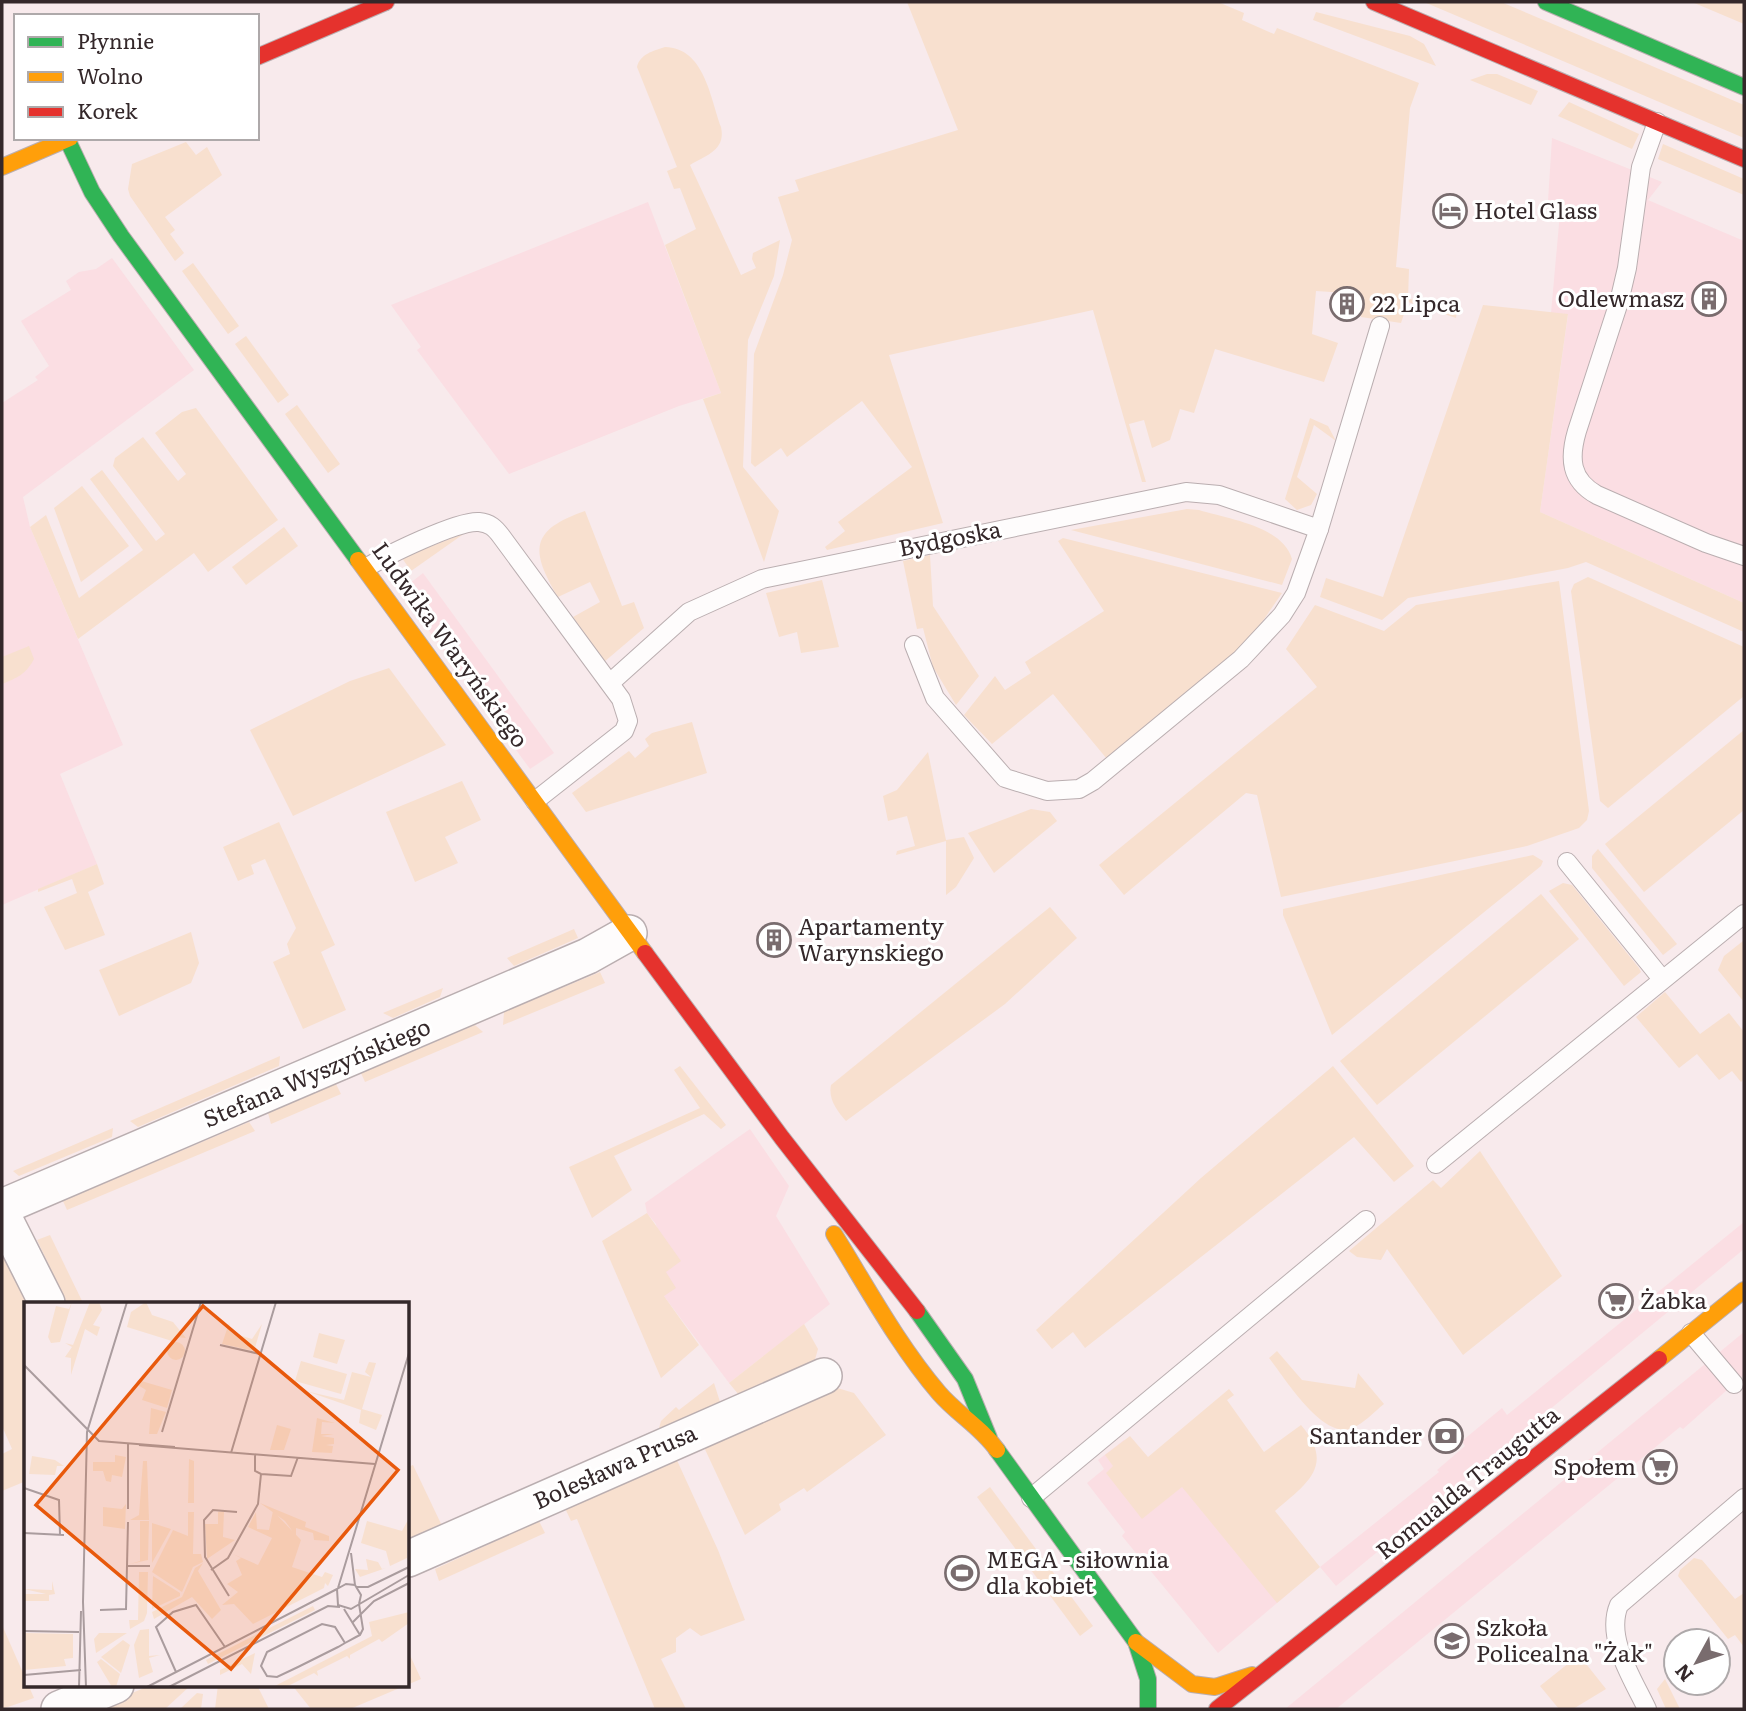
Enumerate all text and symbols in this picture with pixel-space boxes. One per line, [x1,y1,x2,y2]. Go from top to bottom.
legend [14,14,259,140]
text: Płynnie [77,24,154,55]
text: Wolno [77,59,143,90]
text: Korek [77,94,138,125]
hotel icon: Hotel Glass [1431,192,1469,230]
place label: Hotel Glass [1474,192,1597,226]
place label: Odlewmasz [1558,280,1684,314]
building icon: Odlewmasz [1690,280,1728,318]
building icon: 22 Lipca [1328,285,1366,323]
place label: 22 Lipca [1372,285,1461,319]
street label: Bydgoska [895,510,1004,564]
street label: Ludwika Waryńskiego [365,534,538,754]
place label: Apartamenty Warynskiego [798,908,945,968]
building icon: Apartamenty Warynskiego [755,921,793,959]
street label: Stefana Wyszyńskiego [197,1008,435,1135]
supermarket icon: Żabka [1597,1282,1635,1320]
place label: Żabka [1640,1282,1707,1316]
inset map [24,1302,410,1686]
street label: Romualda Traugutta [1368,1396,1566,1566]
street label: Bolesława Prusa [527,1414,702,1516]
place label: Santander [1309,1417,1422,1451]
bank icon: Santander [1427,1417,1465,1455]
place label: Społem [1553,1448,1636,1482]
supermarket icon: Społem [1641,1448,1679,1486]
place label: MEGA - siłownia dla kobiet [986,1541,1170,1601]
sports icon: MEGA - siłownia dla kobiet [943,1554,981,1592]
place label: Szkoła Policealna "Żak" [1476,1609,1653,1669]
school or university icon: Szkoła Policealna "Żak" [1433,1622,1471,1660]
north arrow [1662,1627,1732,1697]
text: N [1667,1658,1699,1689]

